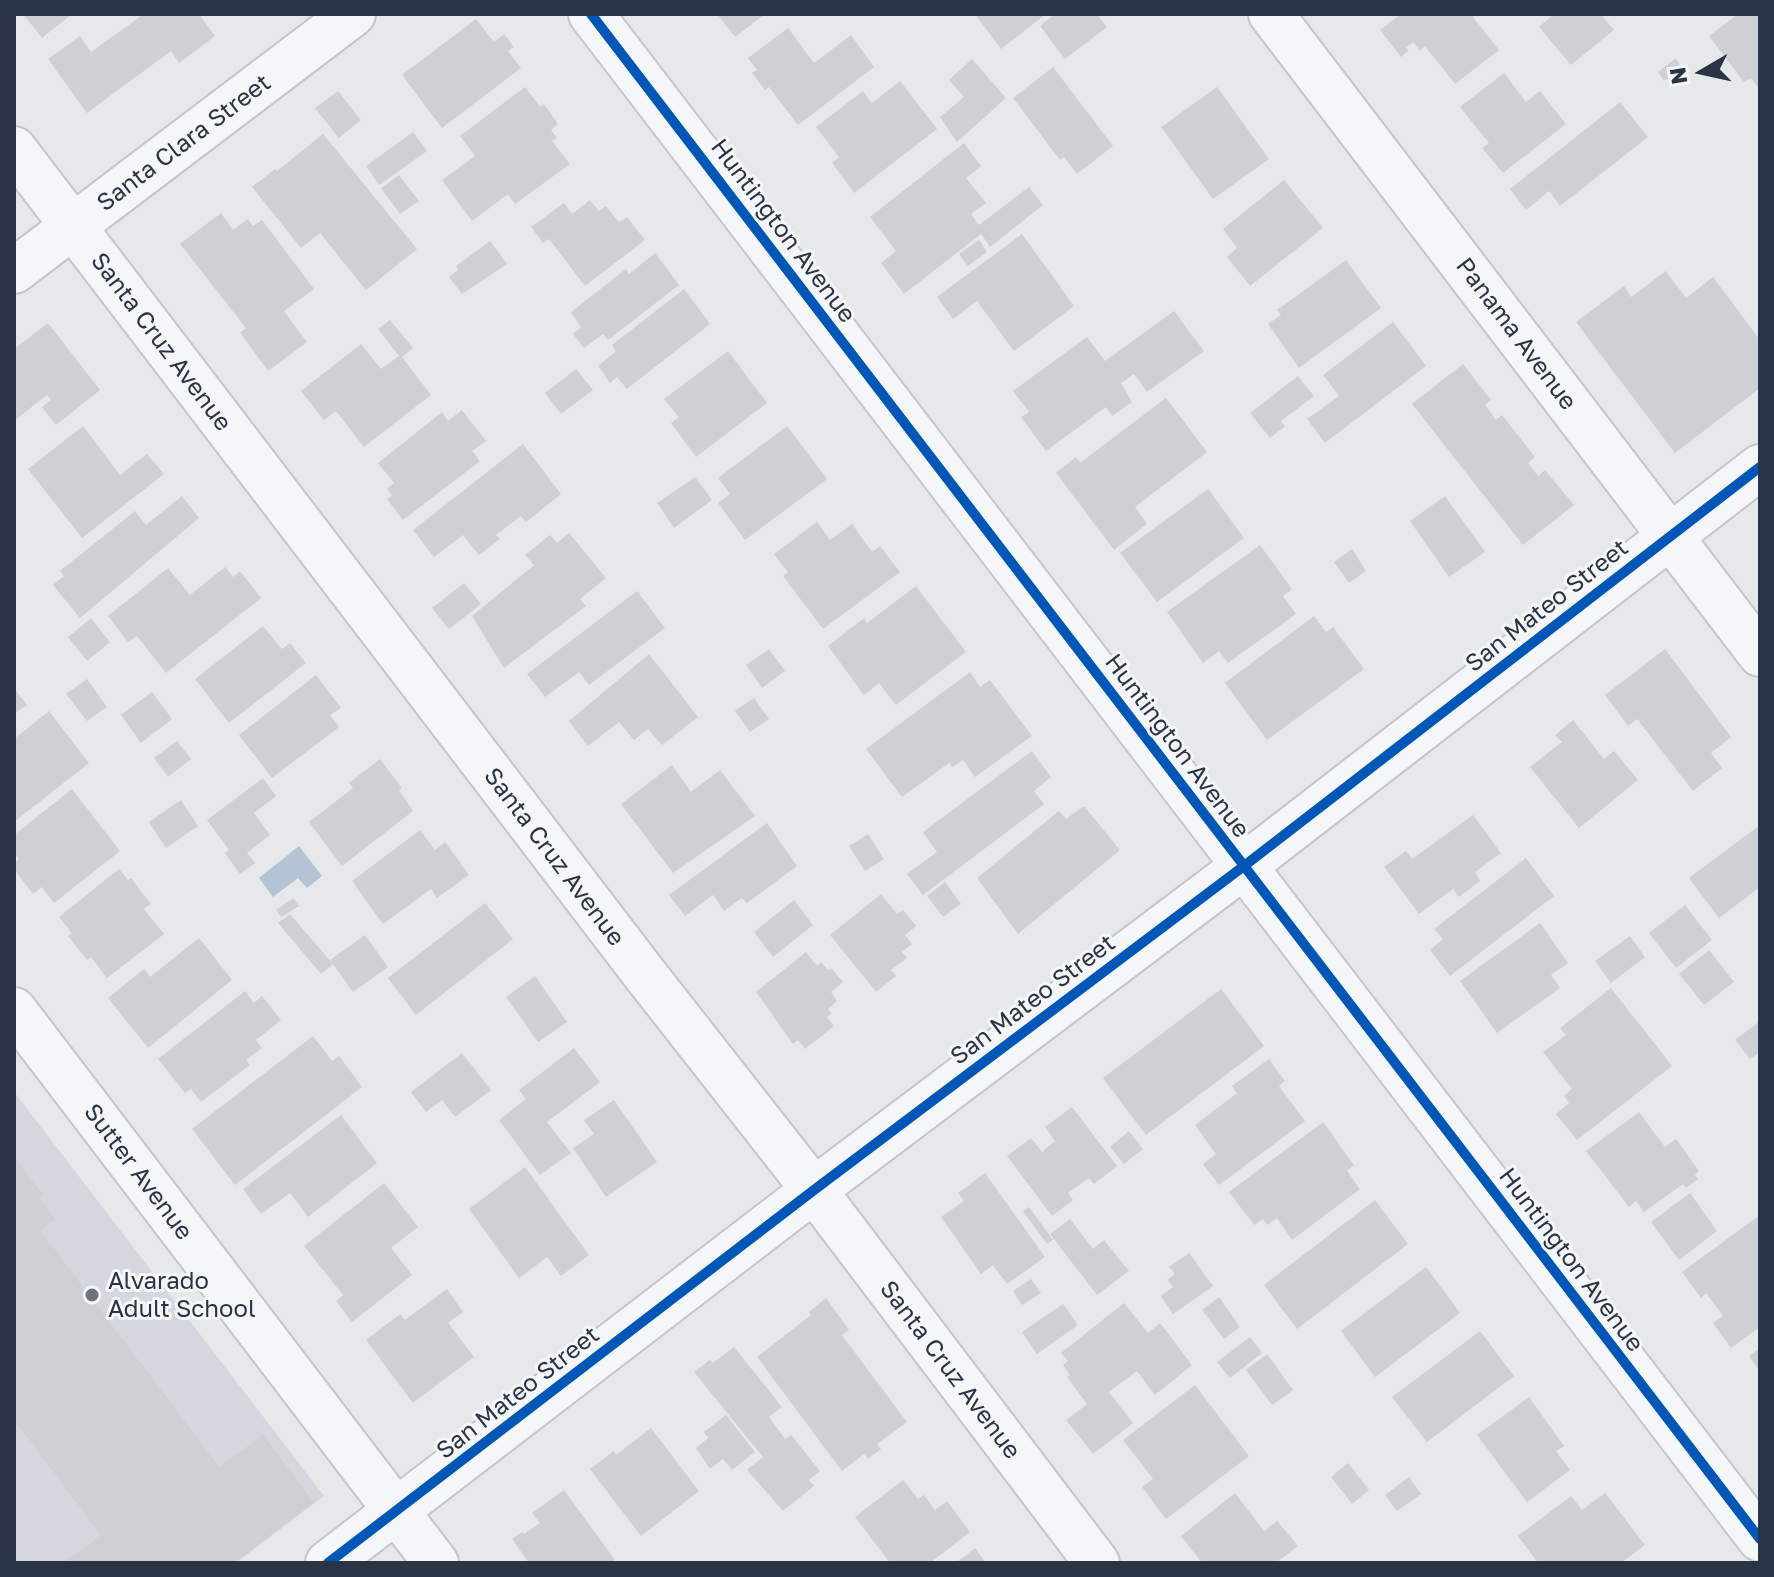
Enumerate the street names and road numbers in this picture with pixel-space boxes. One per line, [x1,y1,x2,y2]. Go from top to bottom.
street label: Santa Clara Street [92,68,276,218]
street label: Huntington Avenue [705,134,861,328]
street label: Santa Cruz Avenue [85,247,237,437]
street label: Panama Avenue [1449,252,1583,416]
street label: San Mateo Street [1460,534,1634,678]
street label: Huntington Avenue [1099,649,1255,843]
street label: Santa Cruz Avenue [478,762,630,952]
street label: San Mateo Street [945,929,1121,1071]
street label: Sutter Avenue [77,1098,199,1246]
street label: Huntington Avenue [1493,1163,1649,1357]
street label: Santa Cruz Avenue [874,1275,1026,1465]
street label: San Mateo Street [431,1321,605,1465]

